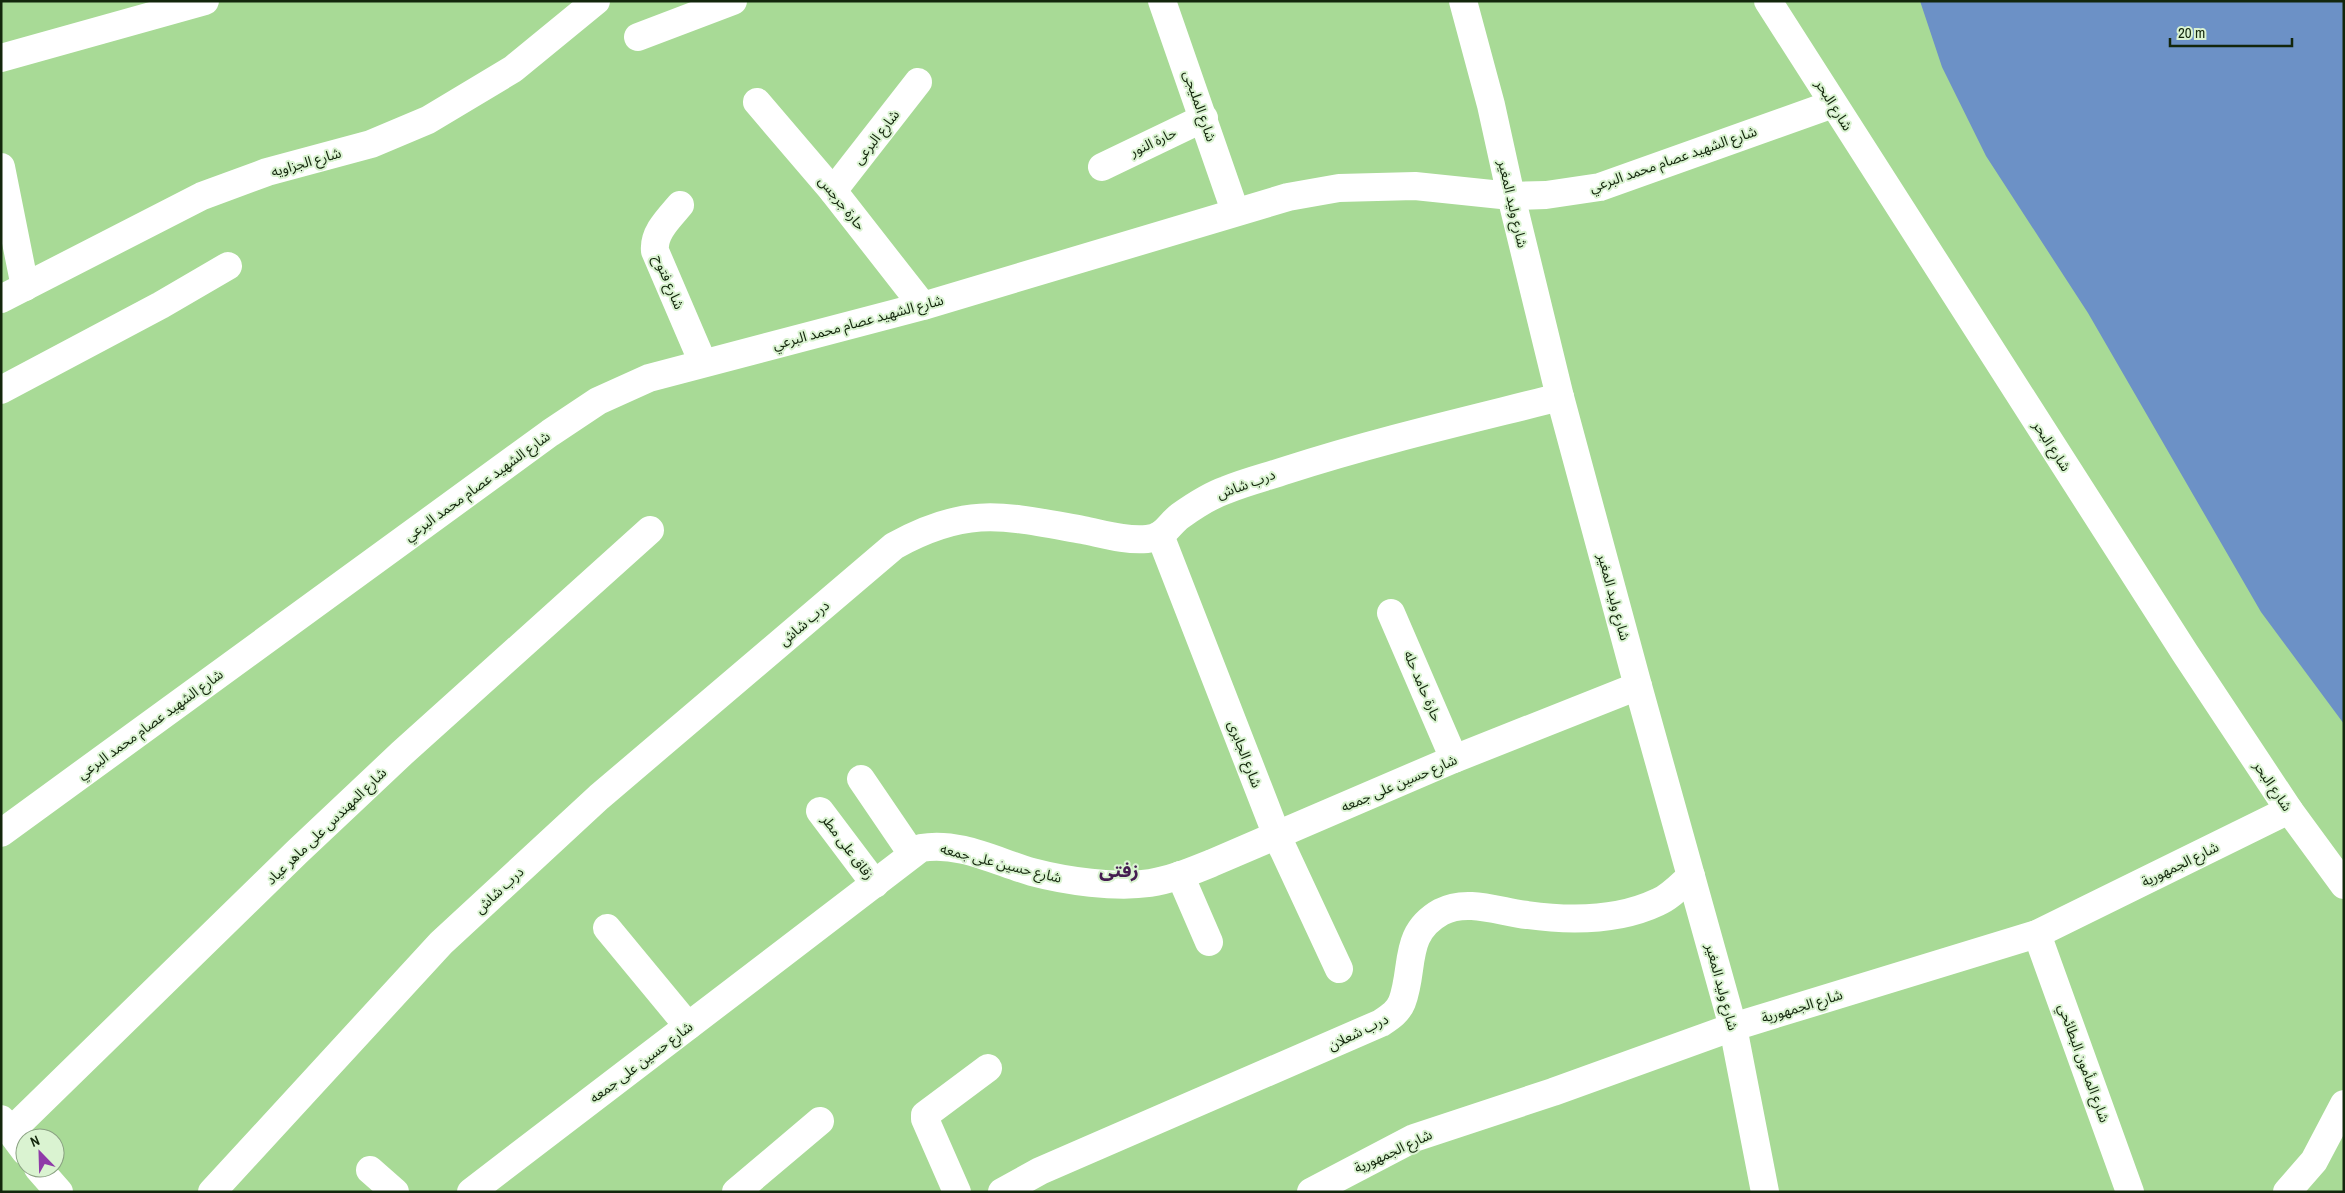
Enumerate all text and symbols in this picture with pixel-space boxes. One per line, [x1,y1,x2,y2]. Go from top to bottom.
scale bar [2170,15,2292,47]
text: 20 m [2178,22,2205,43]
street label: شارع المليجى [1178,68,1221,145]
street label: شارع البحر [1809,75,1857,135]
street label: شارع البرعى [849,106,905,169]
street label: شارع الشهيد عصام محمد البرعي [1587,122,1760,198]
street label: حارة النور [1126,123,1179,161]
street label: شارع الجزاويه [269,143,344,183]
street label: شارع وليد المغير [1492,157,1532,250]
street label: حارة جرجس [815,172,869,234]
street label: شارع فتوح [648,252,689,313]
street label: شارع الشهيد عصام محمد البرعي [771,291,946,356]
street label: شارع البحر [2027,416,2075,476]
street label: شارع الشهيد عصام محمد البرعي [401,427,555,547]
street label: درب شاش [1214,465,1278,503]
street label: شارع وليد المغير [1592,551,1634,643]
street label: درب شاش [775,596,833,650]
street label: حارة حامد حله [1400,648,1446,724]
street label: شارع الشهيد عصام محمد البرعي [74,665,228,785]
street label: شارع الجابرى [1222,718,1266,791]
street label: شارع حسين على جمعه [1338,750,1461,817]
street label: شارع البحر [2247,757,2296,816]
street label: شارع المهندس على ماهر عياد [262,764,392,890]
street label: زقاق على مطر [817,810,878,883]
street label: شارع الجمهورية [2138,838,2223,892]
street label: شارع حسين على جمعه [938,839,1064,889]
district label: زفتى [1099,857,1139,883]
street label: درب شاش [471,862,528,917]
street label: شارع وليد المغير [1700,941,1742,1033]
street label: شارع الجمهورية [1759,985,1845,1029]
street label: شارع المأمون البطائحي [2052,1001,2114,1126]
street label: درب شعلان [1325,1009,1392,1054]
street label: شارع حسين على جمعه [586,1017,697,1108]
street label: شارع الجمهورية [1351,1125,1436,1179]
north arrow [15,1128,65,1178]
text: N [28,1131,42,1151]

